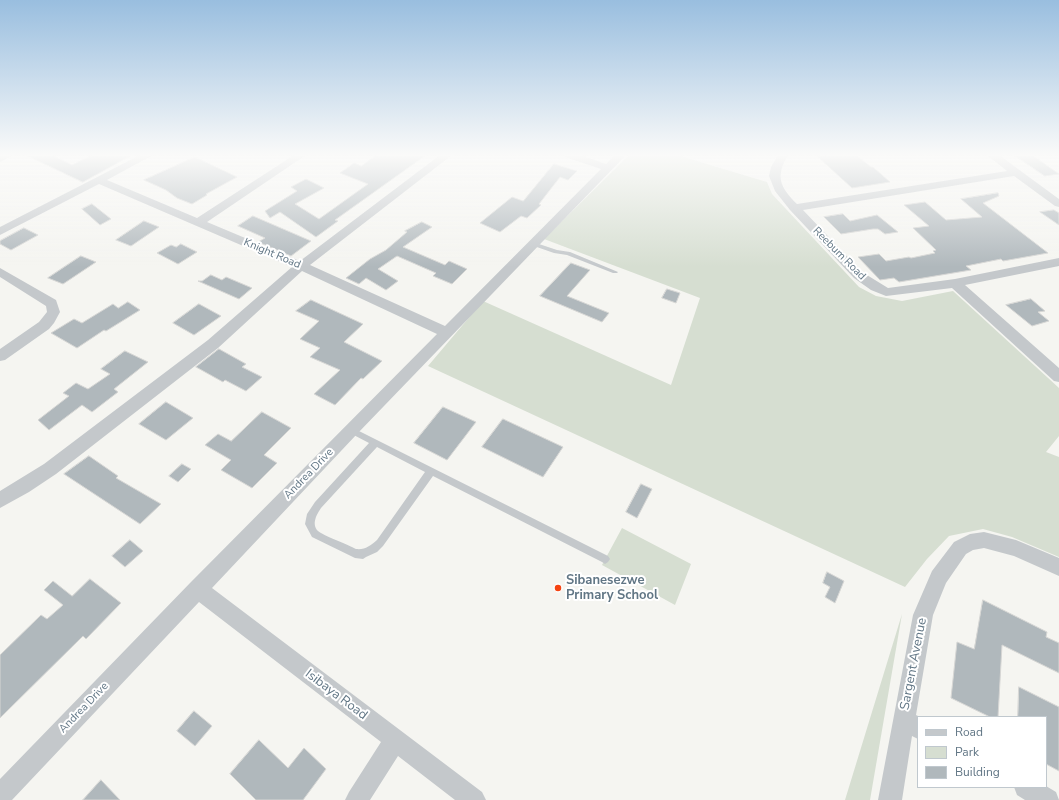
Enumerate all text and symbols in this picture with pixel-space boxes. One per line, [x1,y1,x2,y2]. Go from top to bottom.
street label: Reebum Road [810,225,868,283]
street label: Knight Road [242,236,302,272]
street label: Andrea Drive [282,446,336,502]
place label: Sibanesezwe Primary School [566,573,658,604]
marker: Sibanesezwe Primary School [553,583,563,593]
street label: Sargent Avenue [897,617,931,711]
street label: Isibaya Road [302,666,370,724]
street label: Andrea Drive [57,680,111,736]
legend [917,716,1047,788]
text: Road [955,724,983,740]
text: Park [955,744,979,760]
text: Building [955,764,1000,780]

